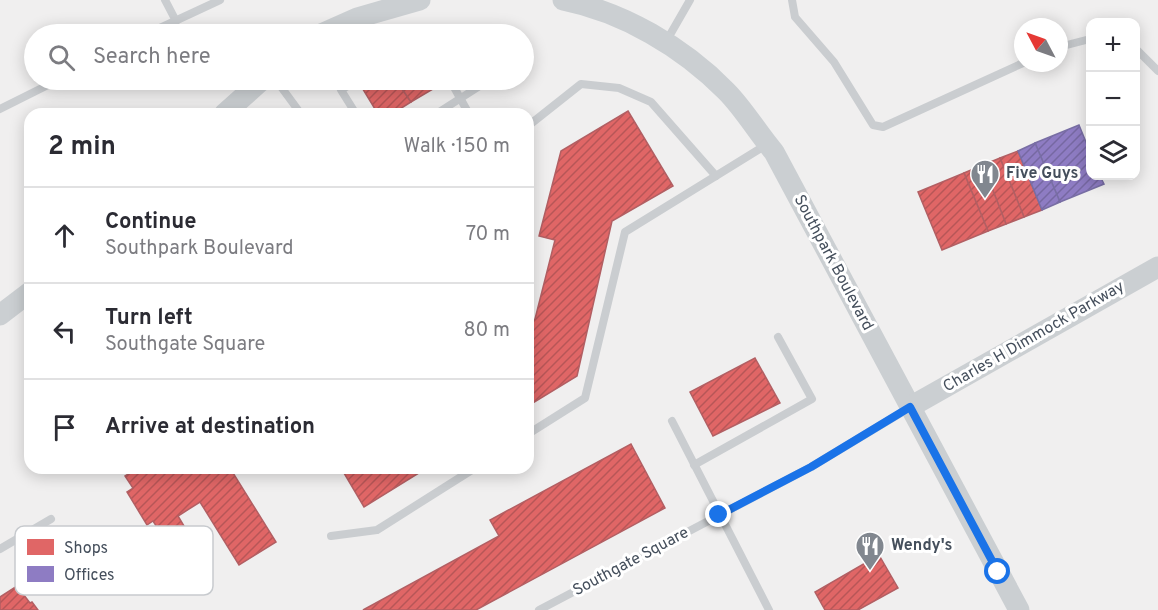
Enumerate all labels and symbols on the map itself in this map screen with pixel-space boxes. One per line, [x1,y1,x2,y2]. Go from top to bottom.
north arrow [1014,18,1068,72]
restaurant icon: Five Guys [969,158,1001,200]
place label: Five Guys [1006,164,1079,184]
street label: Southpark Boulevard [789,192,877,334]
street label: Charles H Dimmock Parkway [940,277,1128,397]
route end [705,501,731,527]
street label: Southgate Square [570,523,692,601]
legend [15,526,213,595]
restaurant icon: Wendy's [854,530,886,572]
place label: Wendy's [891,536,953,556]
text: Shops [64,539,108,559]
route start [984,558,1010,584]
text: Offices [64,566,115,586]

